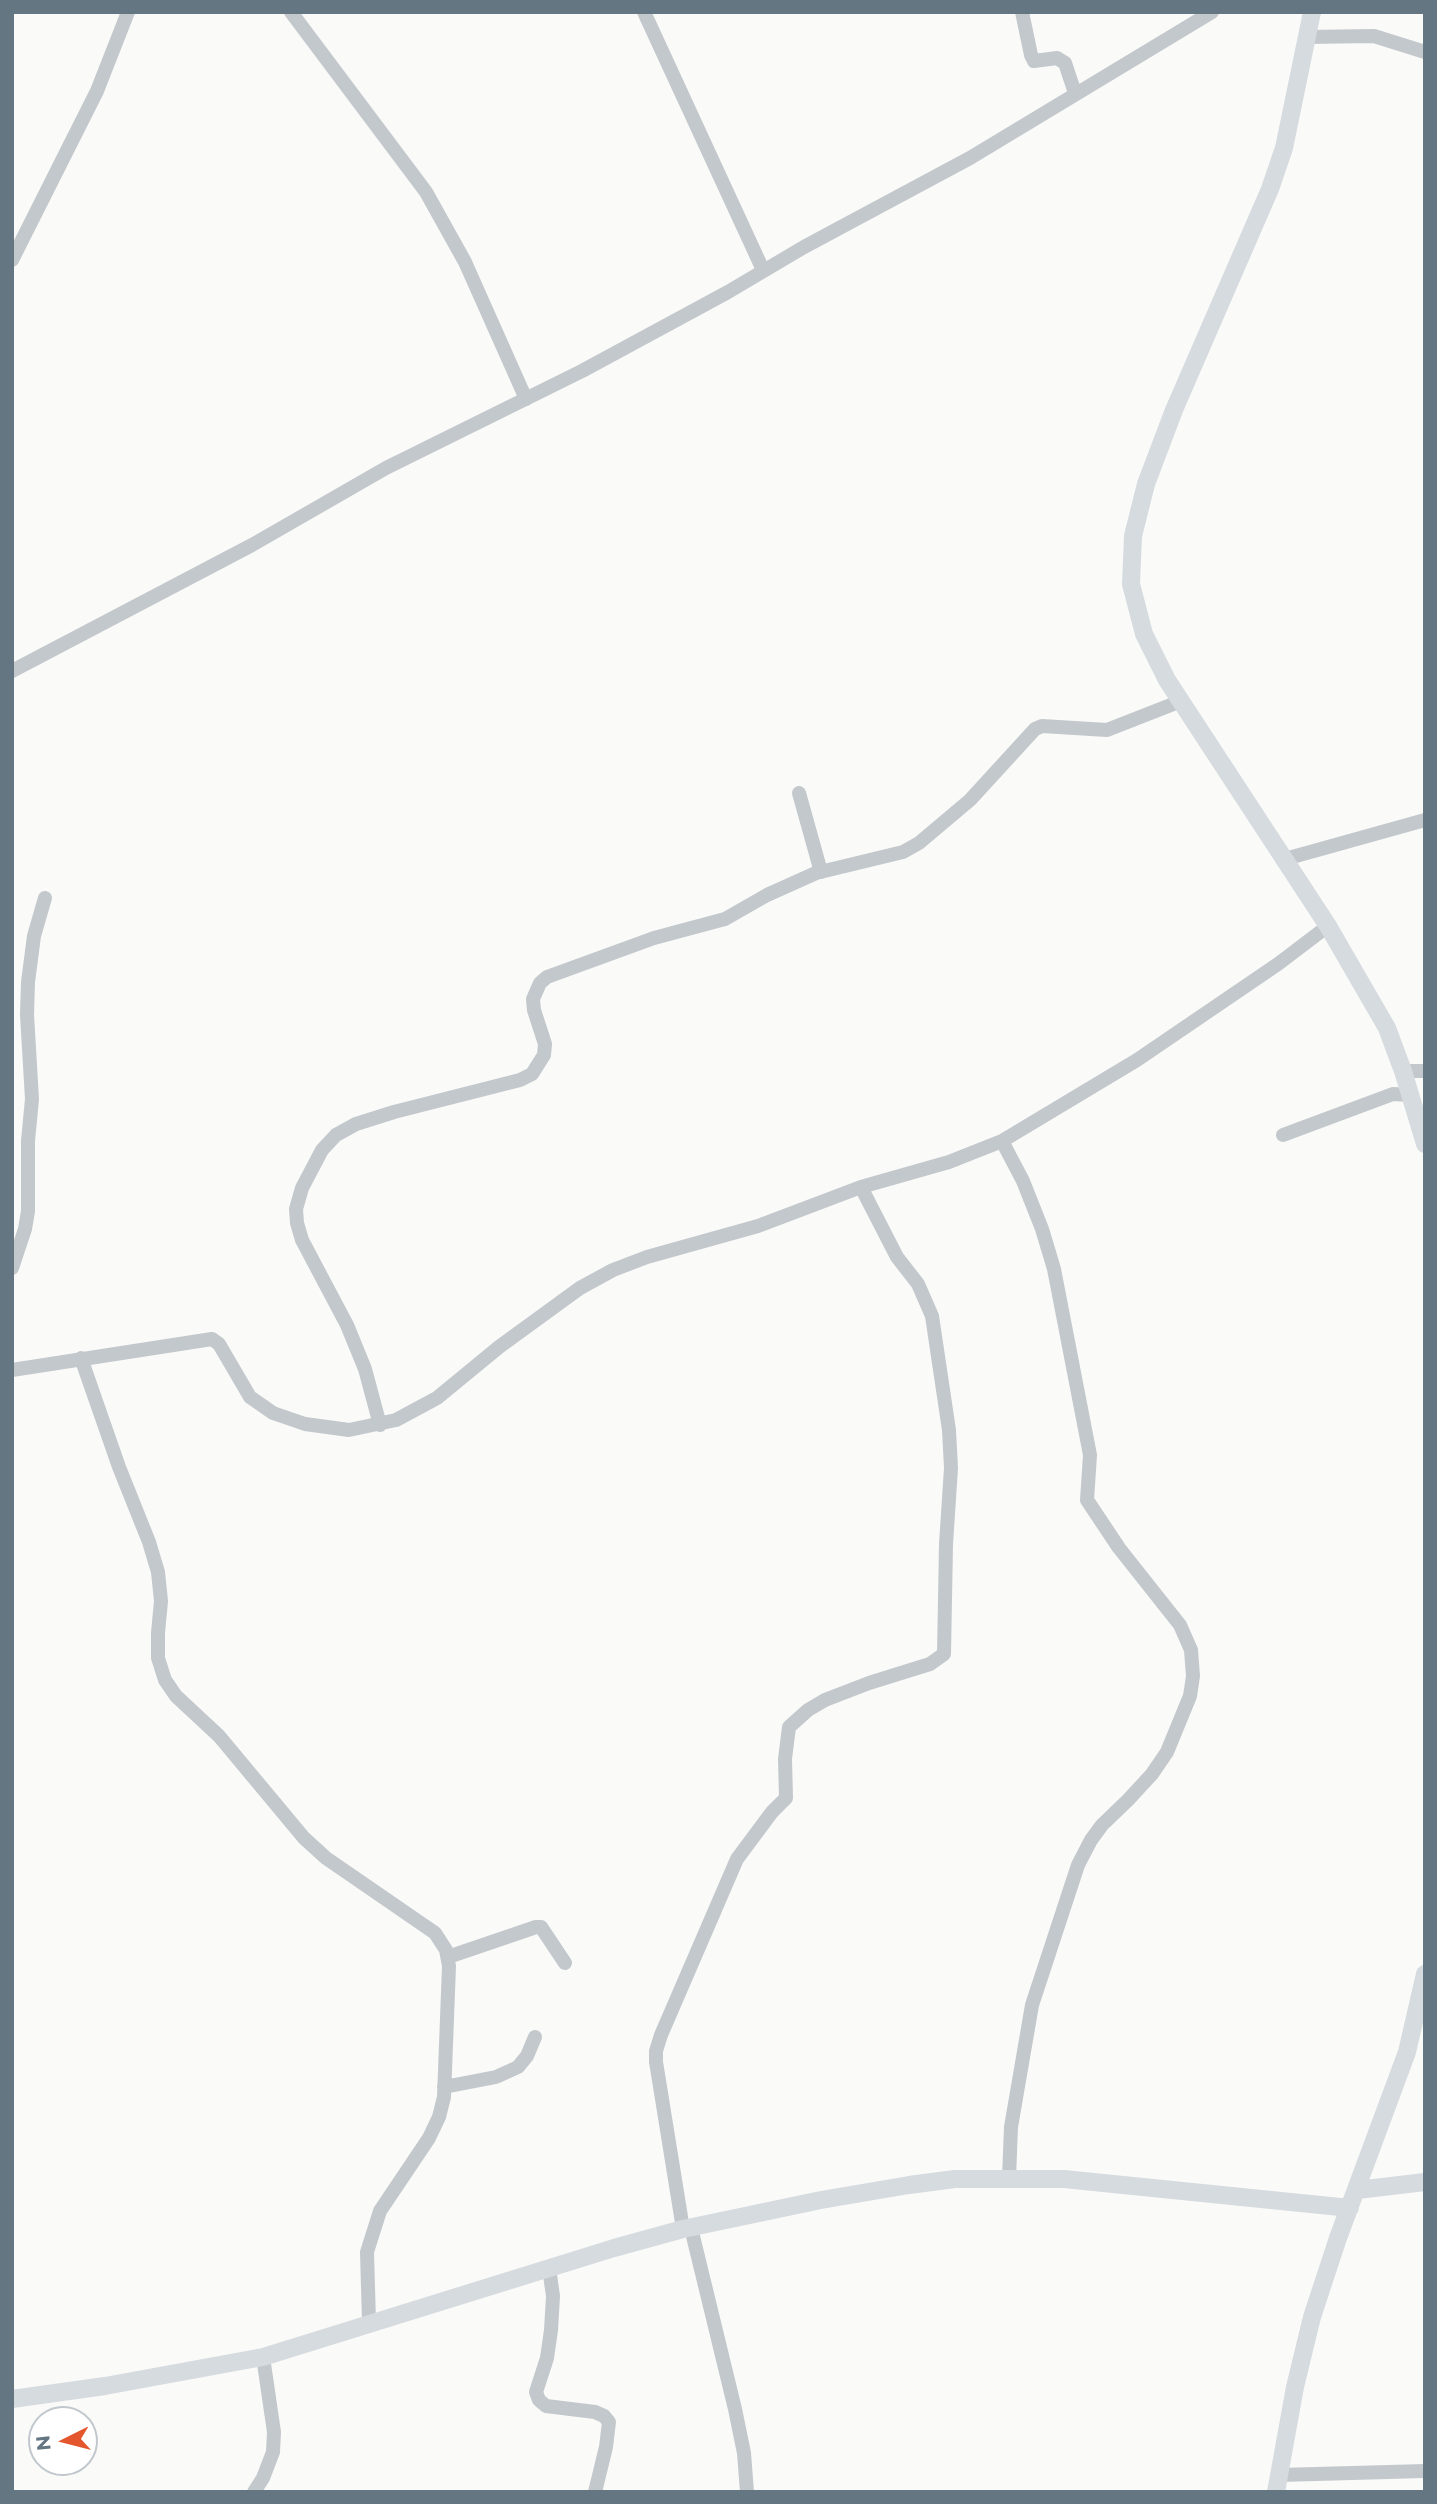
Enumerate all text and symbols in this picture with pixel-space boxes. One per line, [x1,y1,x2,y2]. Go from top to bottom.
north arrow [28,2406,98,2476]
text: N [31,2434,56,2452]

